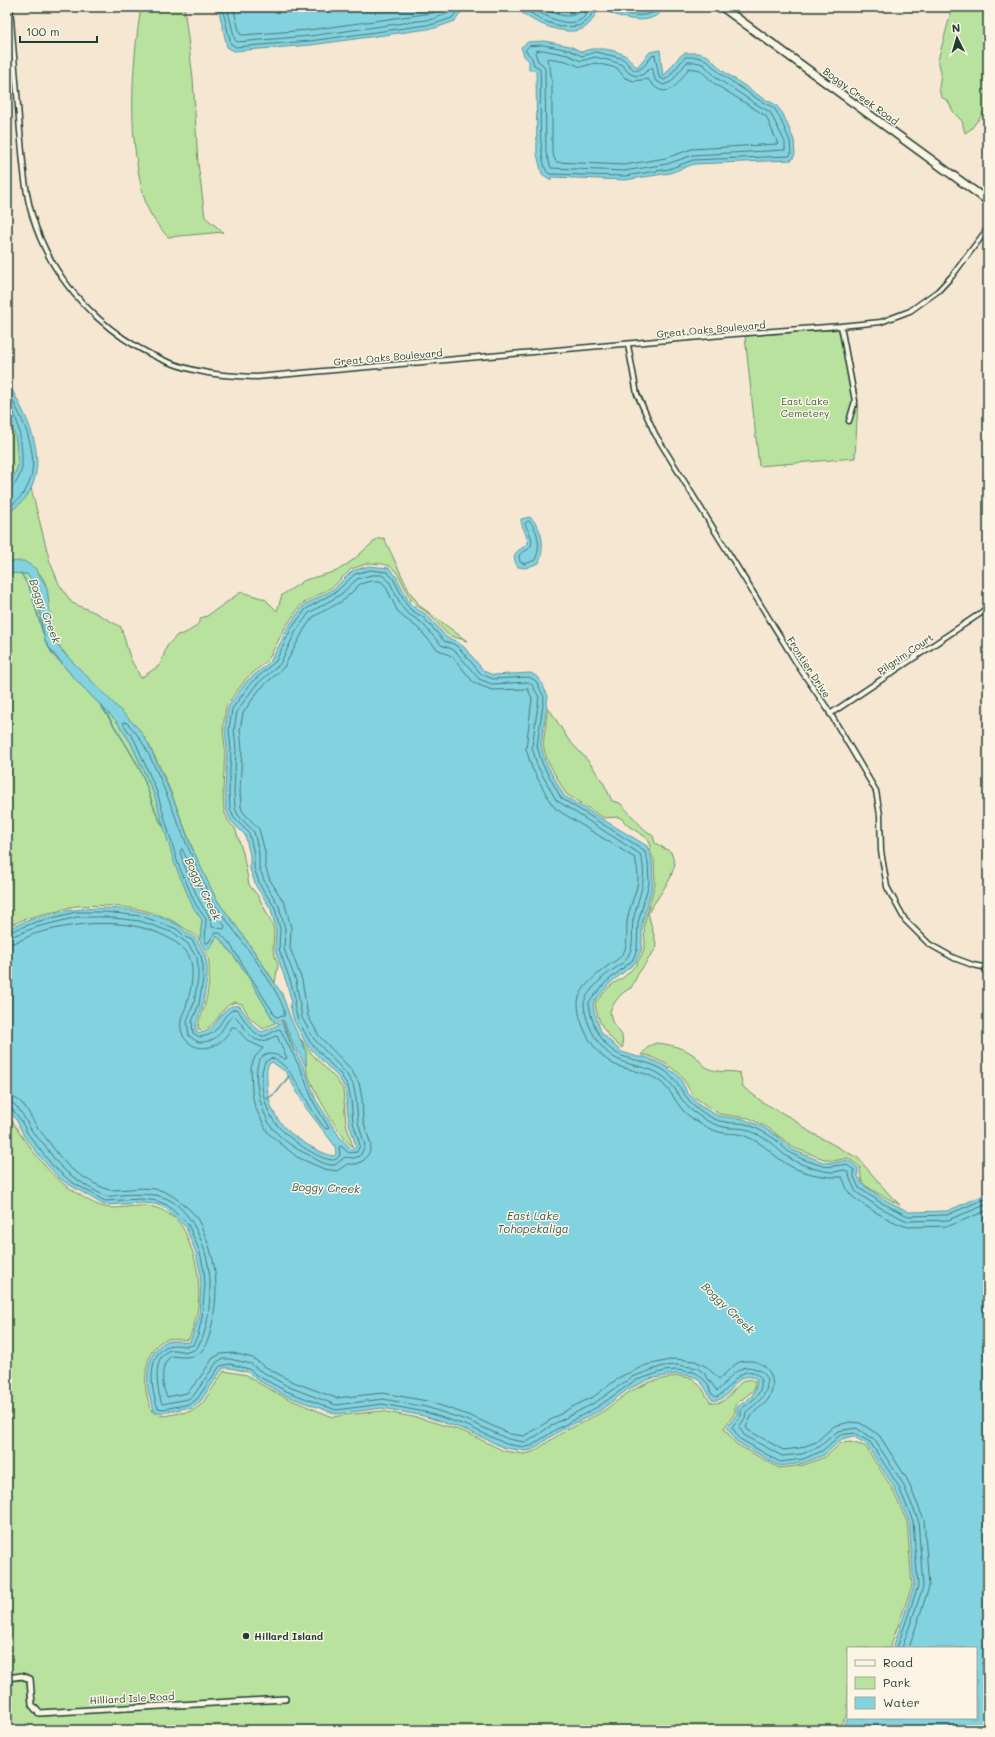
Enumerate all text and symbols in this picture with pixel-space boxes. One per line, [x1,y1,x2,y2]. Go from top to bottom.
scale bar [20,18,97,44]
north arrow [937,18,977,58]
text: N [951,20,961,35]
text: 100 m [26,23,60,39]
street label: Boggy Creek Road [820,64,902,128]
street label: Great Oaks Boulevard [656,317,766,341]
street label: Great Oaks Boulevard [333,345,443,369]
park label: East Lake Cemetery [781,394,829,420]
water label: Boggy Creek [26,576,65,645]
street label: Pilgrim Court [874,630,936,678]
street label: Frontier Drive [784,634,834,700]
water label: Boggy Creek [182,855,225,923]
water label: Boggy Creek [292,1179,361,1196]
water label: East Lake Tohopekaliga [497,1208,569,1236]
water label: Boggy Creek [699,1279,758,1337]
place label: Hillard Island [254,1629,324,1643]
marker: Hillard Island [241,1631,251,1641]
legend [847,1647,977,1719]
text: Road [883,1654,913,1670]
text: Park [883,1674,910,1690]
street label: Hilliard Isle Road [89,1689,175,1707]
text: Water [883,1694,920,1710]

